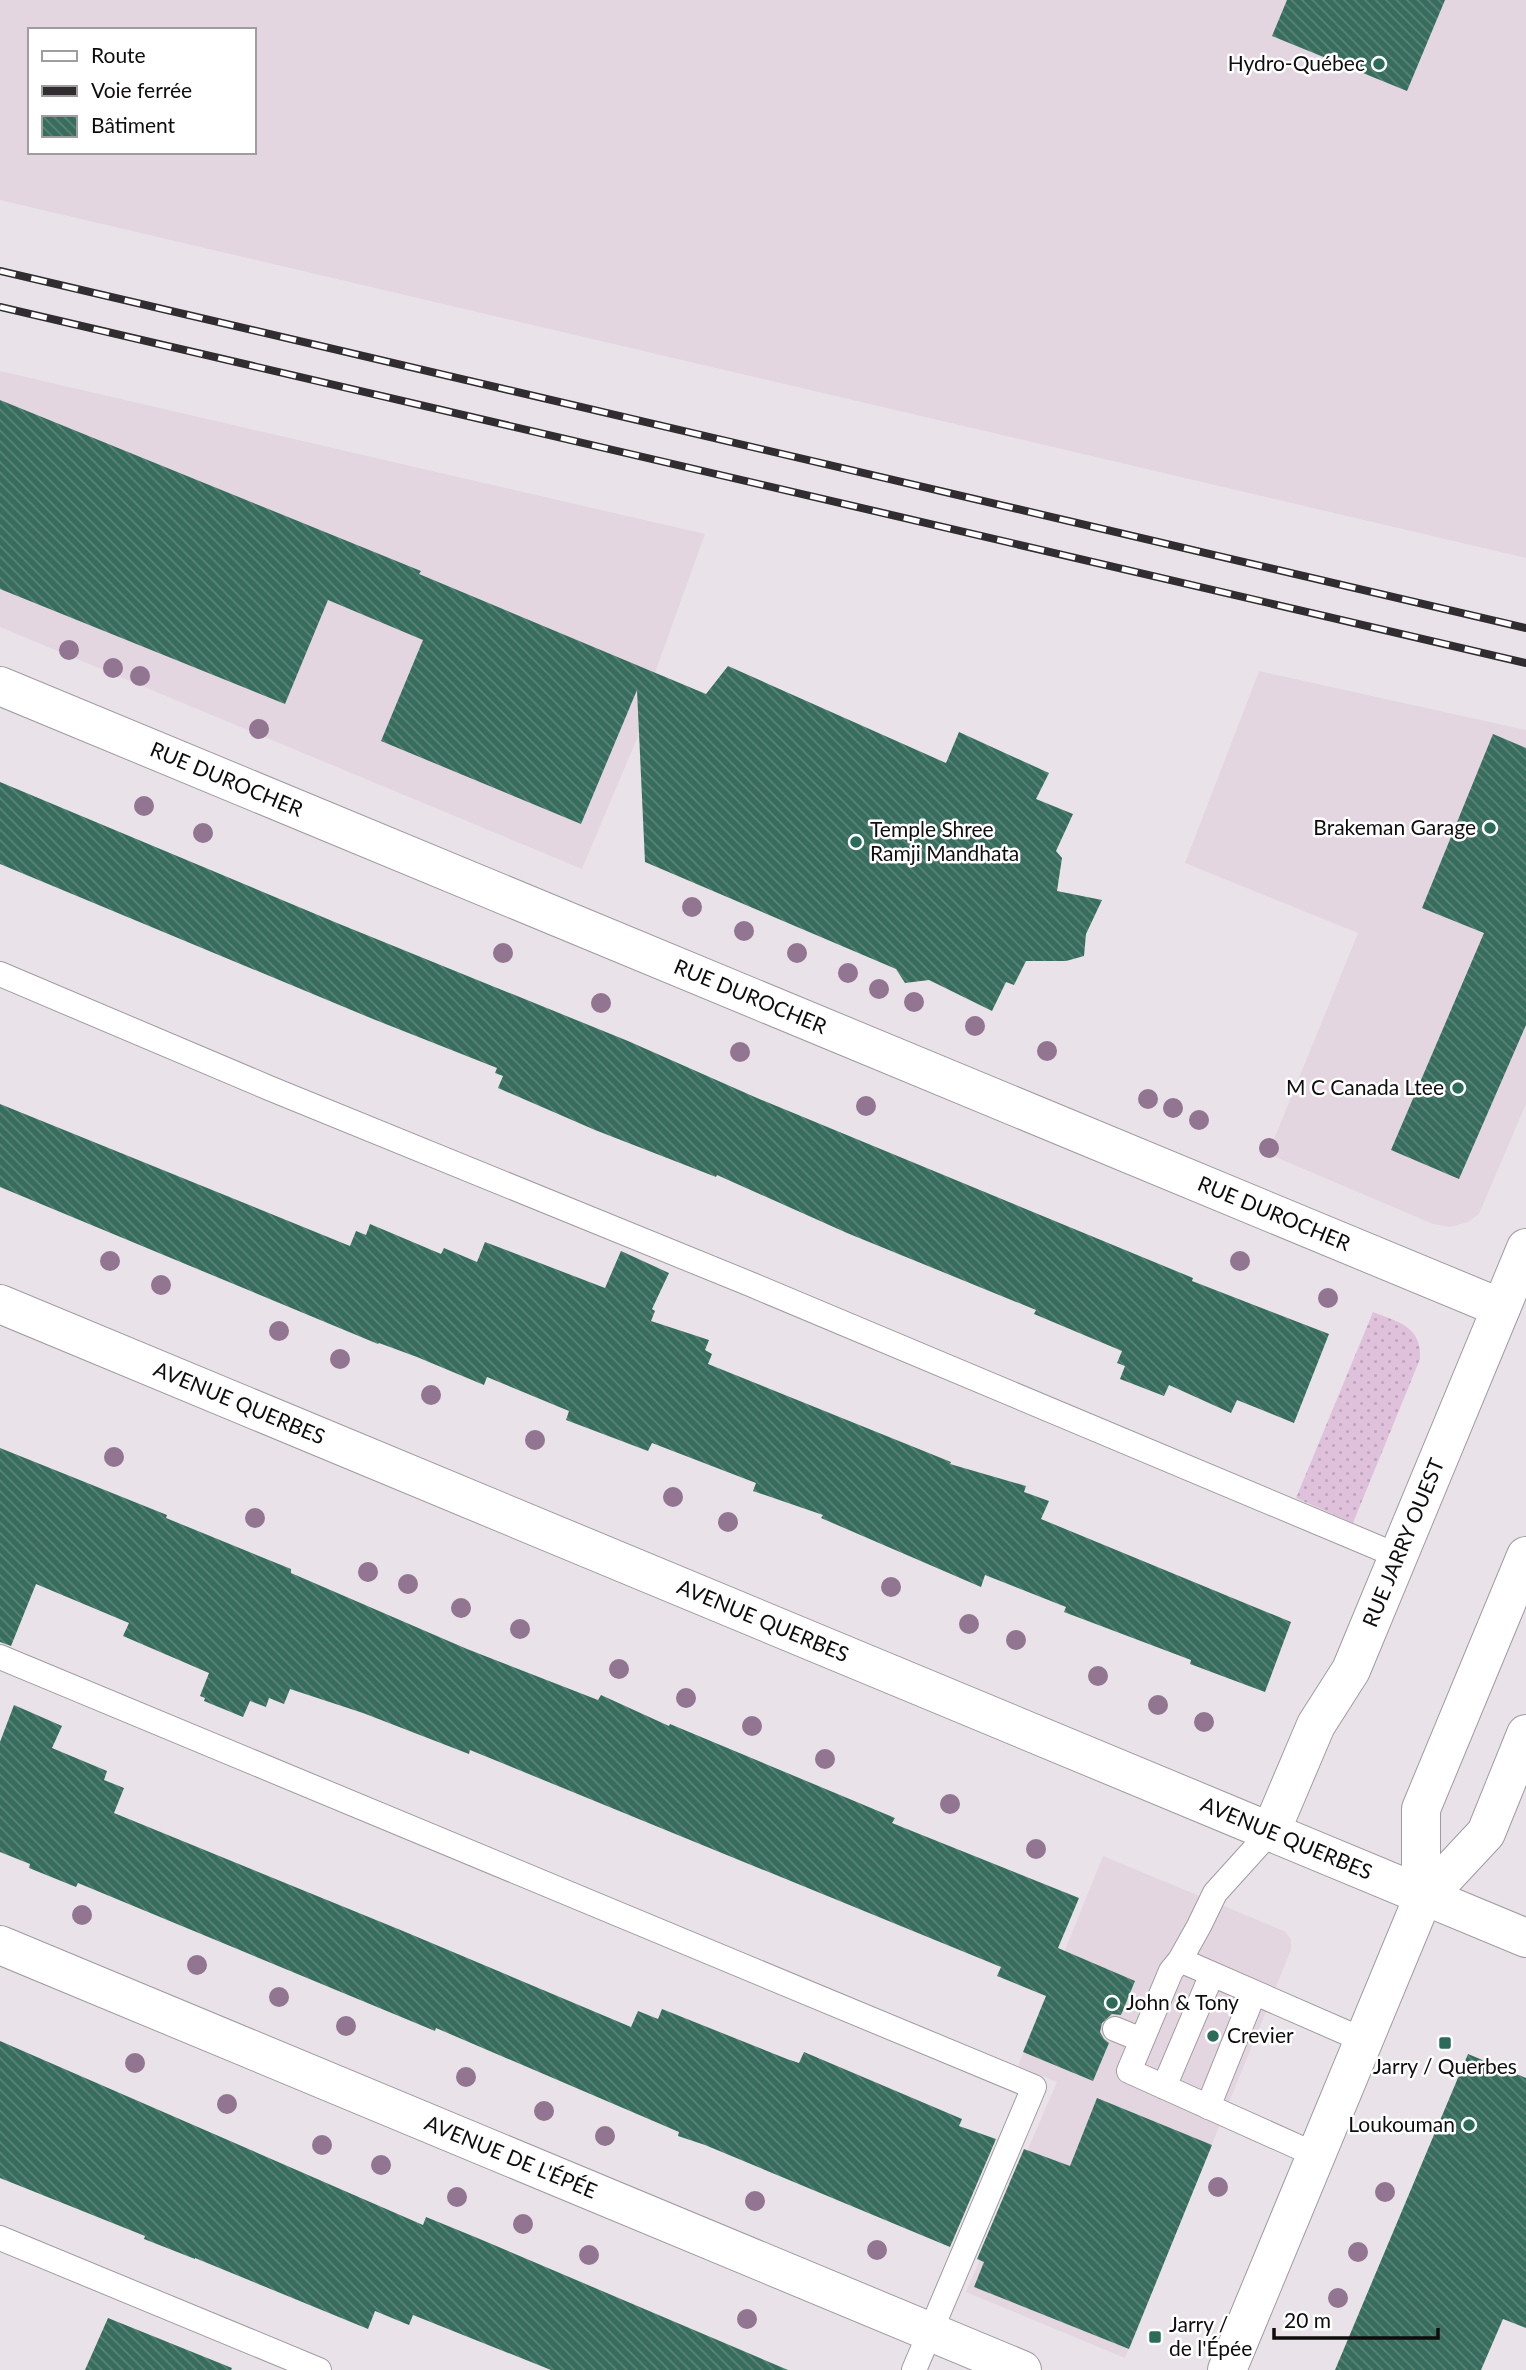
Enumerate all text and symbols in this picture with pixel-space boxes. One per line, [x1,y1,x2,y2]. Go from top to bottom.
legend [28,28,256,154]
text: Route [91,42,146,67]
place label: Hydro-Québec [1228,50,1365,75]
marker: Hydro-Québec [1371,56,1387,72]
text: Voie ferrée [91,77,192,102]
text: Bâtiment [91,112,176,137]
street label: RUE DUROCHER [147,736,308,821]
place label: Brakeman Garage [1313,814,1476,839]
place label: Temple Shree Ramji Mandhata [870,816,1019,865]
marker: Brakeman Garage [1482,820,1498,836]
marker: Temple Shree Ramji Mandhata [848,834,864,850]
street label: RUE DUROCHER [671,953,831,1038]
place label: M C Canada Ltee [1286,1074,1444,1099]
marker: M C Canada Ltee [1450,1080,1466,1096]
street label: RUE DUROCHER [1195,1170,1355,1256]
street label: AVENUE QUERBES [150,1355,329,1449]
street label: RUE JARRY OUEST [1356,1454,1449,1630]
street label: AVENUE QUERBES [674,1573,853,1666]
street label: AVENUE QUERBES [1198,1790,1376,1884]
place label: John & Tony [1126,1989,1239,2014]
marker: John & Tony [1104,1995,1120,2011]
place label: Crevier [1227,2022,1294,2047]
marker: Crevier [1205,2028,1221,2044]
marker: Jarry / Querbes [1437,2035,1453,2051]
place label: Jarry / Querbes [1373,2053,1517,2078]
street label: AVENUE DE L'ÉPÉE [421,2109,601,2203]
place label: Loukouman [1348,2111,1455,2136]
marker: Loukouman [1461,2117,1477,2133]
scale bar [1274,2296,1438,2340]
text: 20 m [1284,2307,1331,2332]
place label: Jarry / de l'Épée [1169,2311,1252,2360]
marker: Jarry / de l'Épée [1147,2329,1163,2345]

